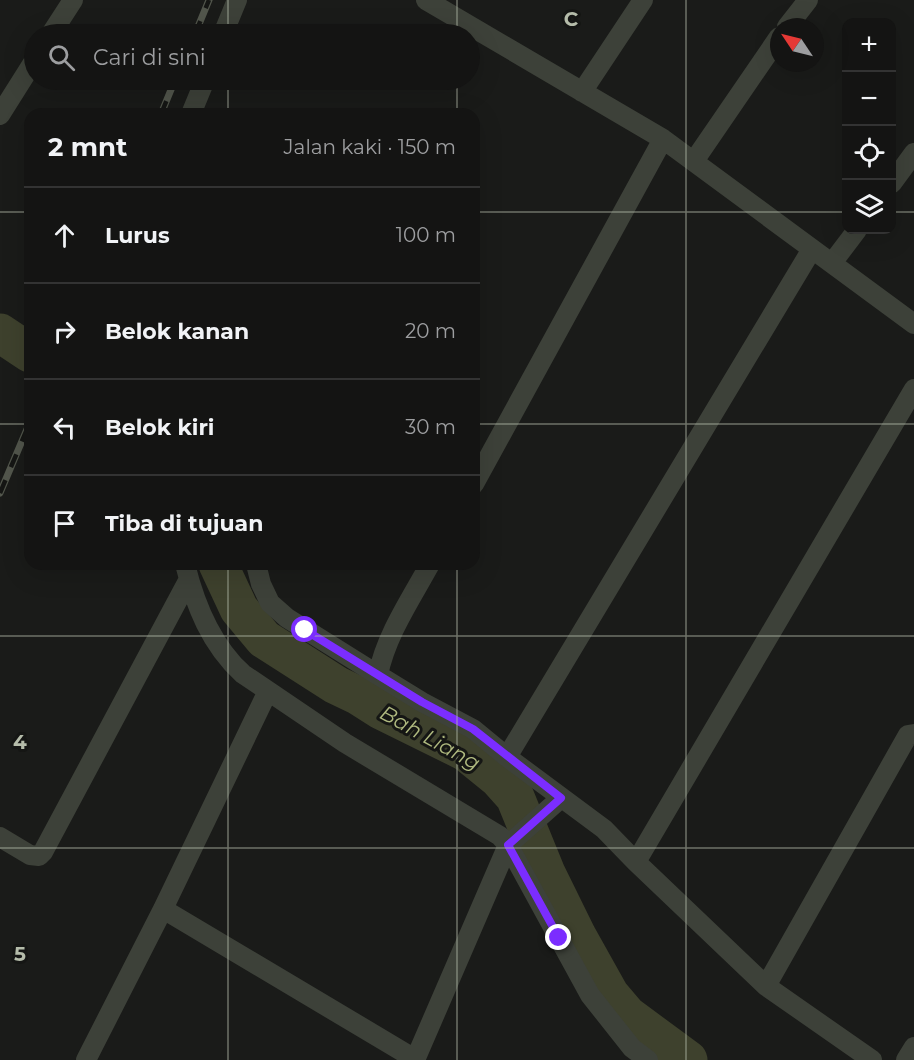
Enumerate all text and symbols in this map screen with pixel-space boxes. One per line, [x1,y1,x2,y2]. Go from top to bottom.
text: C [564,7,579,31]
north arrow [770,18,824,72]
map controls [842,18,896,234]
button: + [842,18,896,72]
search box [24,24,480,90]
icon: search [45,41,78,74]
text: Cari di sini [93,44,206,71]
button: − [842,72,896,126]
button: locate [842,126,896,180]
text: 2 mnt [48,131,127,163]
text: Jalan kaki · 150 m [284,135,456,159]
button: layers [842,180,896,234]
icon: ahead [48,219,81,252]
text: Lurus [105,222,170,249]
text: 100 m [396,223,456,247]
icon: right [48,315,81,348]
text: Belok kanan [105,318,249,345]
text: 20 m [405,319,456,343]
icon: left [48,411,81,444]
text: Belok kiri [105,414,214,441]
text: 30 m [405,415,456,439]
icon: arrive [48,507,81,540]
text: Tiba di tujuan [105,510,263,537]
route start [291,616,317,642]
water label: Bah Liang [376,700,485,775]
text: 4 [13,730,27,754]
route end [545,924,571,950]
text: 5 [14,942,26,966]

